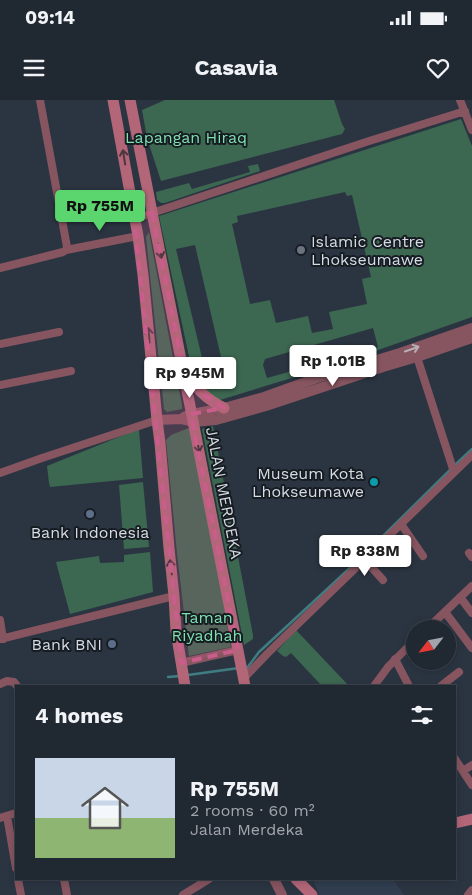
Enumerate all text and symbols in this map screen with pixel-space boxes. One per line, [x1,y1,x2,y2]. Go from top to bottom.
text: 09:14 [25,6,75,29]
icon: menu [20,54,48,82]
icon: heart [424,54,452,82]
text: Casavia [194,55,278,80]
park label: Lapangan Hiraq [125,128,247,147]
one-way arrow [119,149,129,165]
pin: Rp 755M [54,190,146,232]
text: Rp 755M [66,196,134,215]
place label: Islamic Centre Lhokseumawe [311,232,424,269]
one-way arrow [156,242,166,258]
marker: Islamic Centre Lhokseumawe [295,244,307,256]
one-way arrow [144,327,154,343]
one-way arrow [404,343,420,353]
pin: Rp 1.01B [281,344,385,387]
text: Rp 1.01B [301,351,366,370]
pin: Rp 945M [144,356,236,399]
text: Rp 945M [155,363,225,382]
street label: JALAN MERDEKA [202,425,246,561]
one-way arrow [193,436,203,452]
place label: Museum Kota Lhokseumawe [252,464,364,501]
marker: Museum Kota Lhokseumawe [368,476,380,488]
marker: Bank Indonesia [84,508,96,520]
place label: Bank Indonesia [31,523,149,542]
pin: Rp 838M [319,534,411,577]
text: Rp 838M [330,541,400,560]
one-way arrow [166,559,176,575]
park label: Taman Riyadhah [172,608,242,645]
north arrow [406,620,456,670]
map controls [406,620,456,670]
place label: Bank BNI [31,635,102,654]
marker: Bank BNI [106,638,118,650]
icon: filters [408,701,436,729]
text: 4 homes [35,703,123,728]
text: Rp 755M [190,776,279,801]
icon: home [75,778,135,838]
text: 2 rooms · 60 m² [190,801,315,820]
text: Jalan Merdeka [190,820,303,839]

